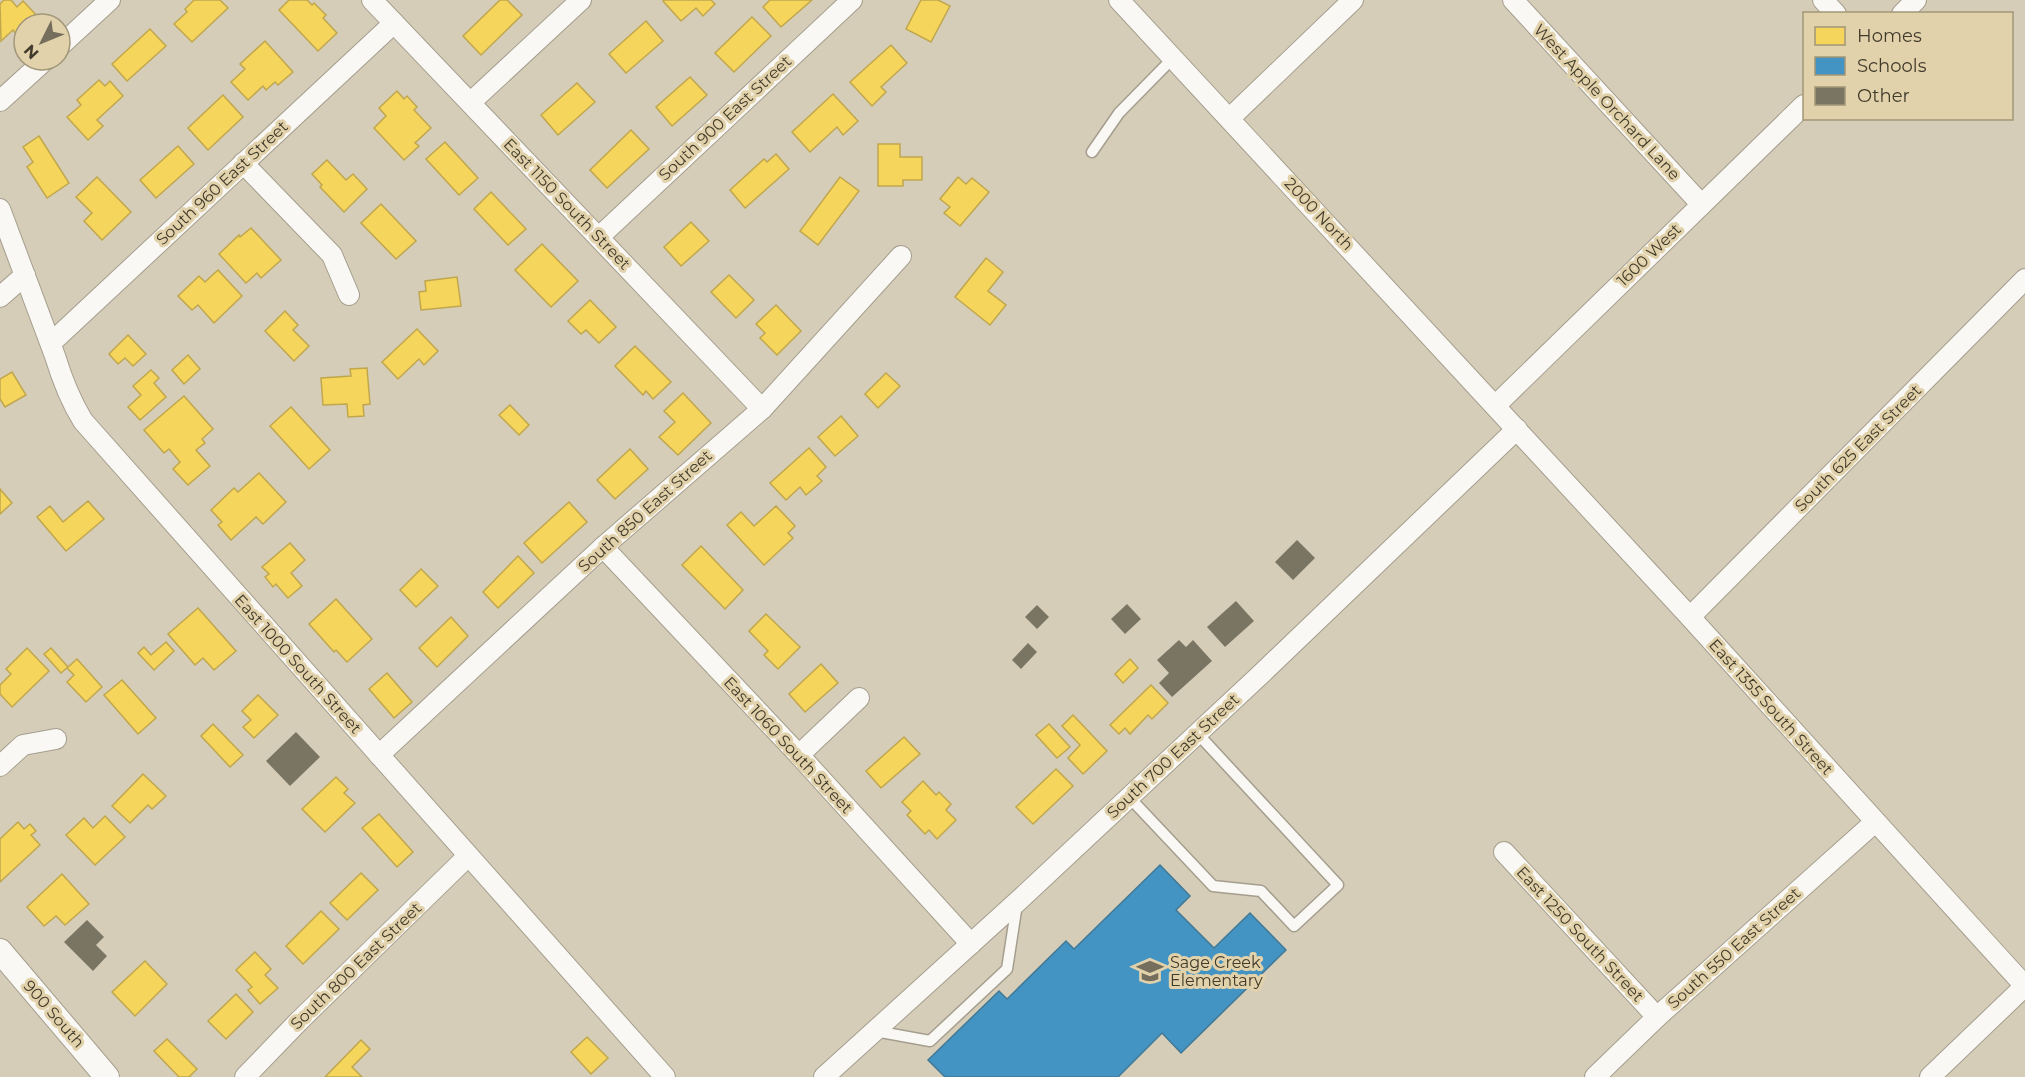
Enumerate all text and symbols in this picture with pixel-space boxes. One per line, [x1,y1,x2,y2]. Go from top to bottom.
north arrow [12,12,72,72]
legend [1803,12,2013,120]
street label: West Apple Orchard Lane [1530,20,1684,184]
text: Homes [1857,25,1922,47]
text: N [20,41,43,63]
street label: South 900 East Street [655,51,796,184]
text: Schools [1857,55,1927,77]
text: Other [1857,85,1910,107]
street label: South 960 East Street [152,117,292,249]
street label: East 1150 South Street [500,135,635,274]
street label: 2000 North [1281,174,1357,254]
street label: 1600 West [1613,219,1685,290]
street label: South 625 East Street [1791,380,1926,515]
street label: South 850 East Street [574,446,716,576]
street label: East 1000 South Street [230,590,366,738]
street label: East 1355 South Street [1705,635,1837,779]
street label: East 1060 South Street [720,673,857,818]
street label: South 700 East Street [1103,690,1243,822]
street label: East 1250 South Street [1512,863,1648,1006]
street label: South 550 East Street [1664,883,1805,1013]
street label: South 800 East Street [287,898,426,1033]
place label: Sage Creek Elementary [1170,953,1263,990]
school or university icon: Sage Creek Elementary [1135,956,1165,986]
street label: 900 South [20,976,88,1052]

